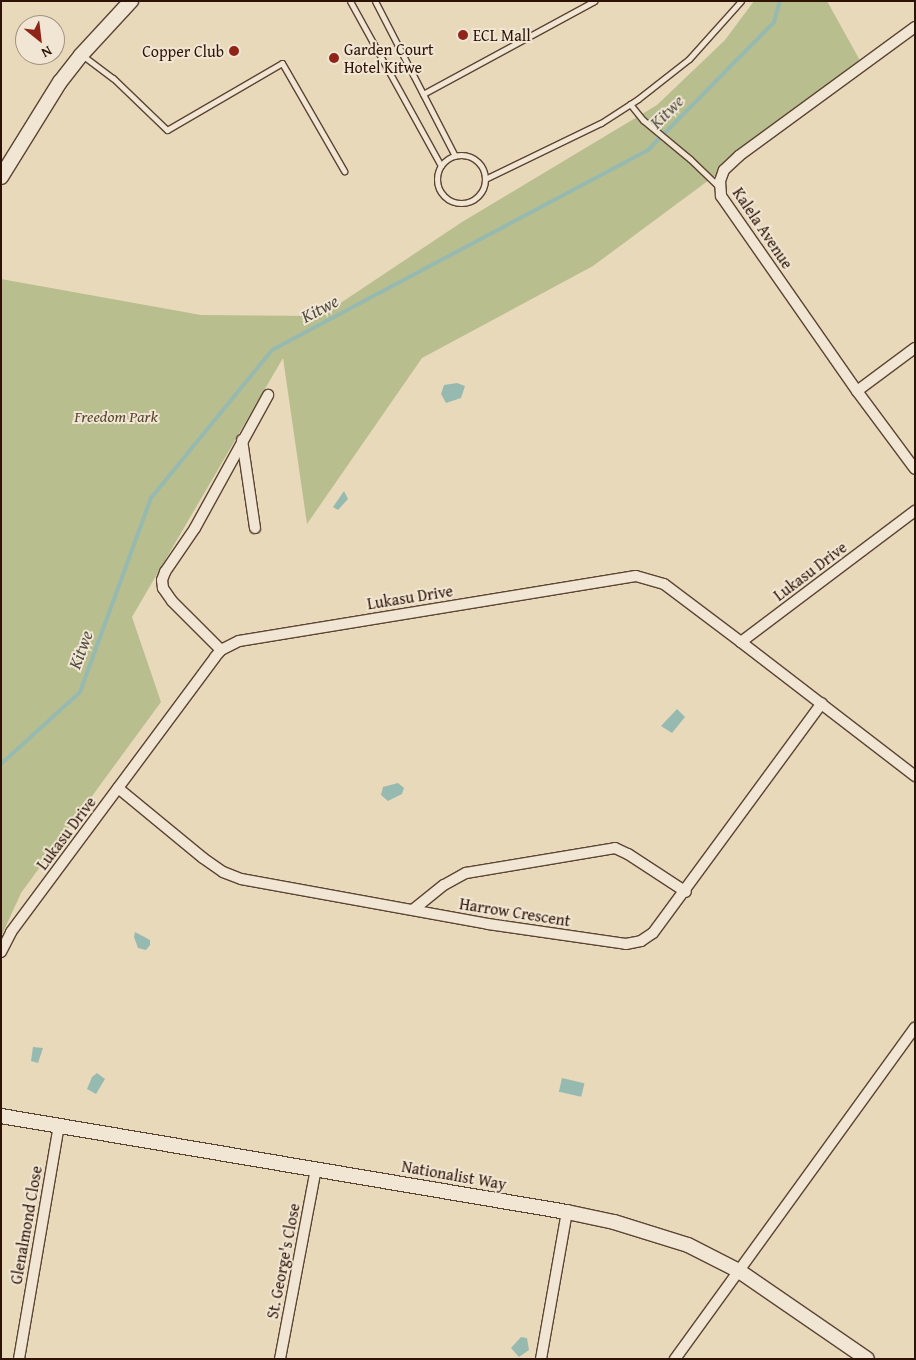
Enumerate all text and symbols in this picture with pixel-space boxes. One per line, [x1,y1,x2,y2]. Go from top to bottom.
north arrow [15,15,65,65]
place label: ECL Mall [473,25,531,45]
marker: ECL Mall [457,29,469,41]
place label: Garden Court Hotel Kitwe [344,39,434,77]
text: N [38,41,56,63]
place label: Copper Club [142,41,224,61]
marker: Copper Club [228,45,240,57]
marker: Garden Court Hotel Kitwe [328,52,340,64]
water label: Kitwe [646,91,688,133]
street label: Kalela Avenue [729,184,797,272]
water label: Kitwe [298,290,342,328]
park label: Freedom Park [74,406,158,426]
street label: Lukasu Drive [770,537,850,605]
street label: Lukasu Drive [366,581,454,613]
water label: Kitwe [64,628,98,672]
street label: Lukasu Drive [32,793,100,873]
street label: Harrow Crescent [458,894,572,930]
street label: Nationalist Way [400,1156,508,1194]
street label: Glenalmond Close [6,1164,46,1286]
street label: St. George's Close [262,1202,304,1320]

